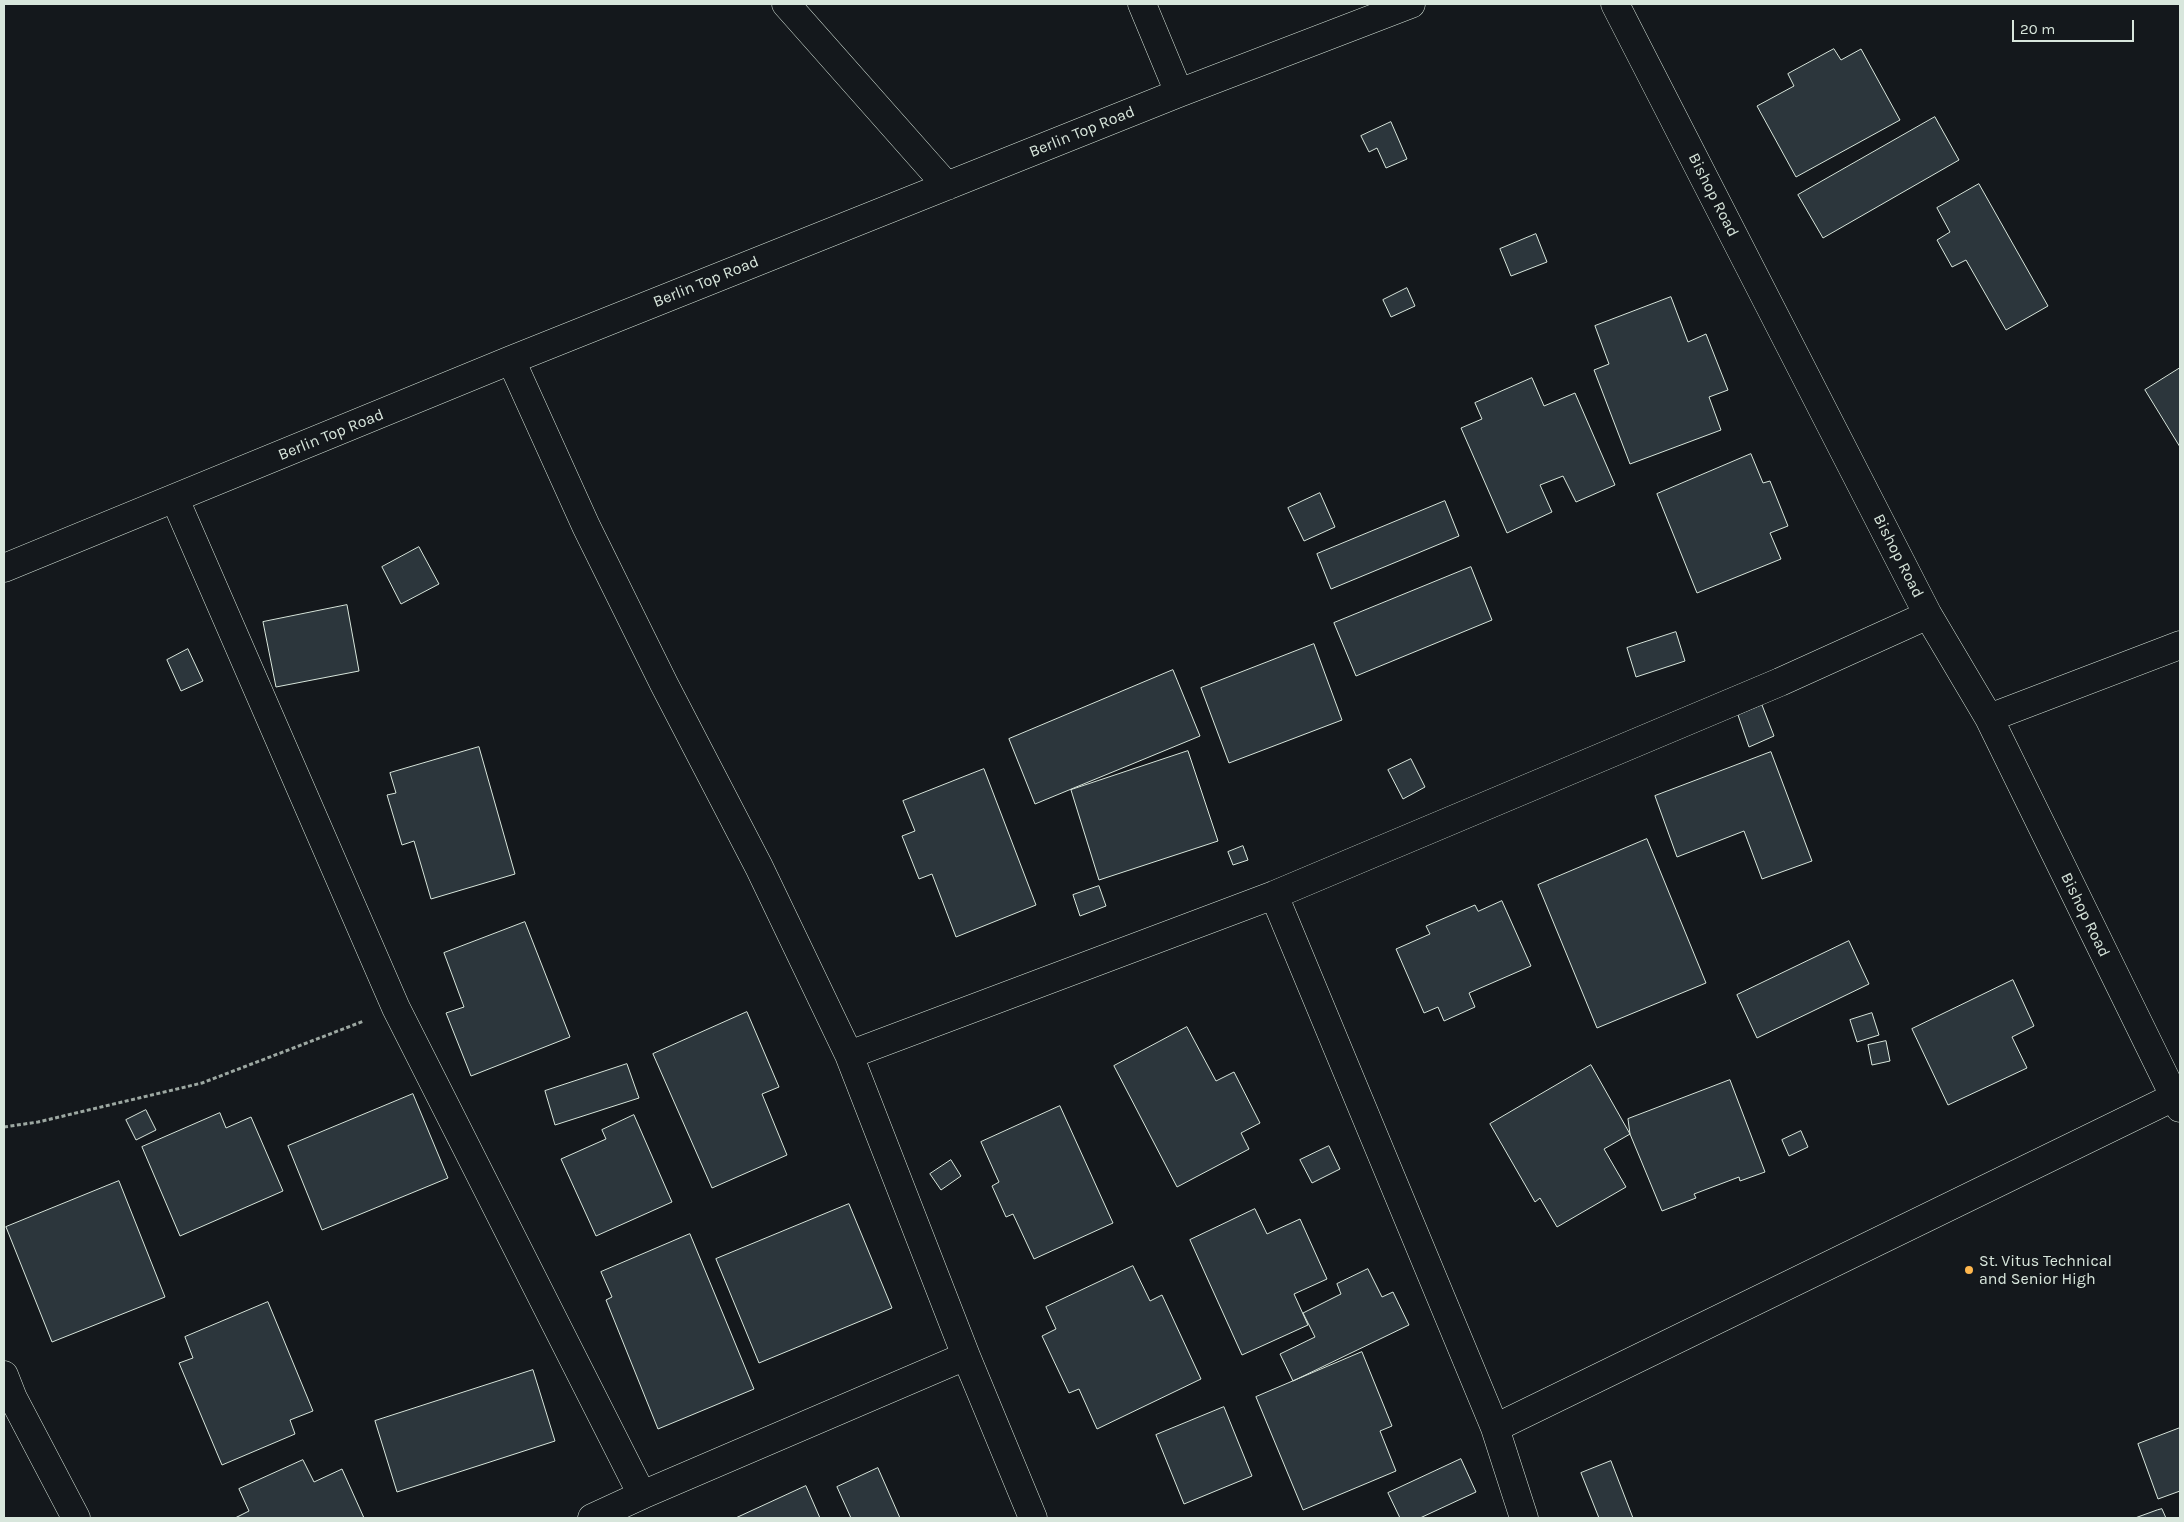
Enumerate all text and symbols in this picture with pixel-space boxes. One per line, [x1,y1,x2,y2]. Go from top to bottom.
scale bar [2014,10,2136,42]
text: 20 m [2020,20,2055,38]
street label: Berlin Top Road [1026,102,1138,162]
street label: Bishop Road [1684,150,1742,240]
street label: Berlin Top Road [650,252,762,312]
street label: Berlin Top Road [275,405,387,465]
street label: Bishop Road [1869,511,1927,601]
street label: Bishop Road [2056,870,2114,960]
place label: St. Vitus Technical and Senior High [1979,1251,2112,1289]
marker: St. Vitus Technical and Senior High [1963,1264,1975,1276]

